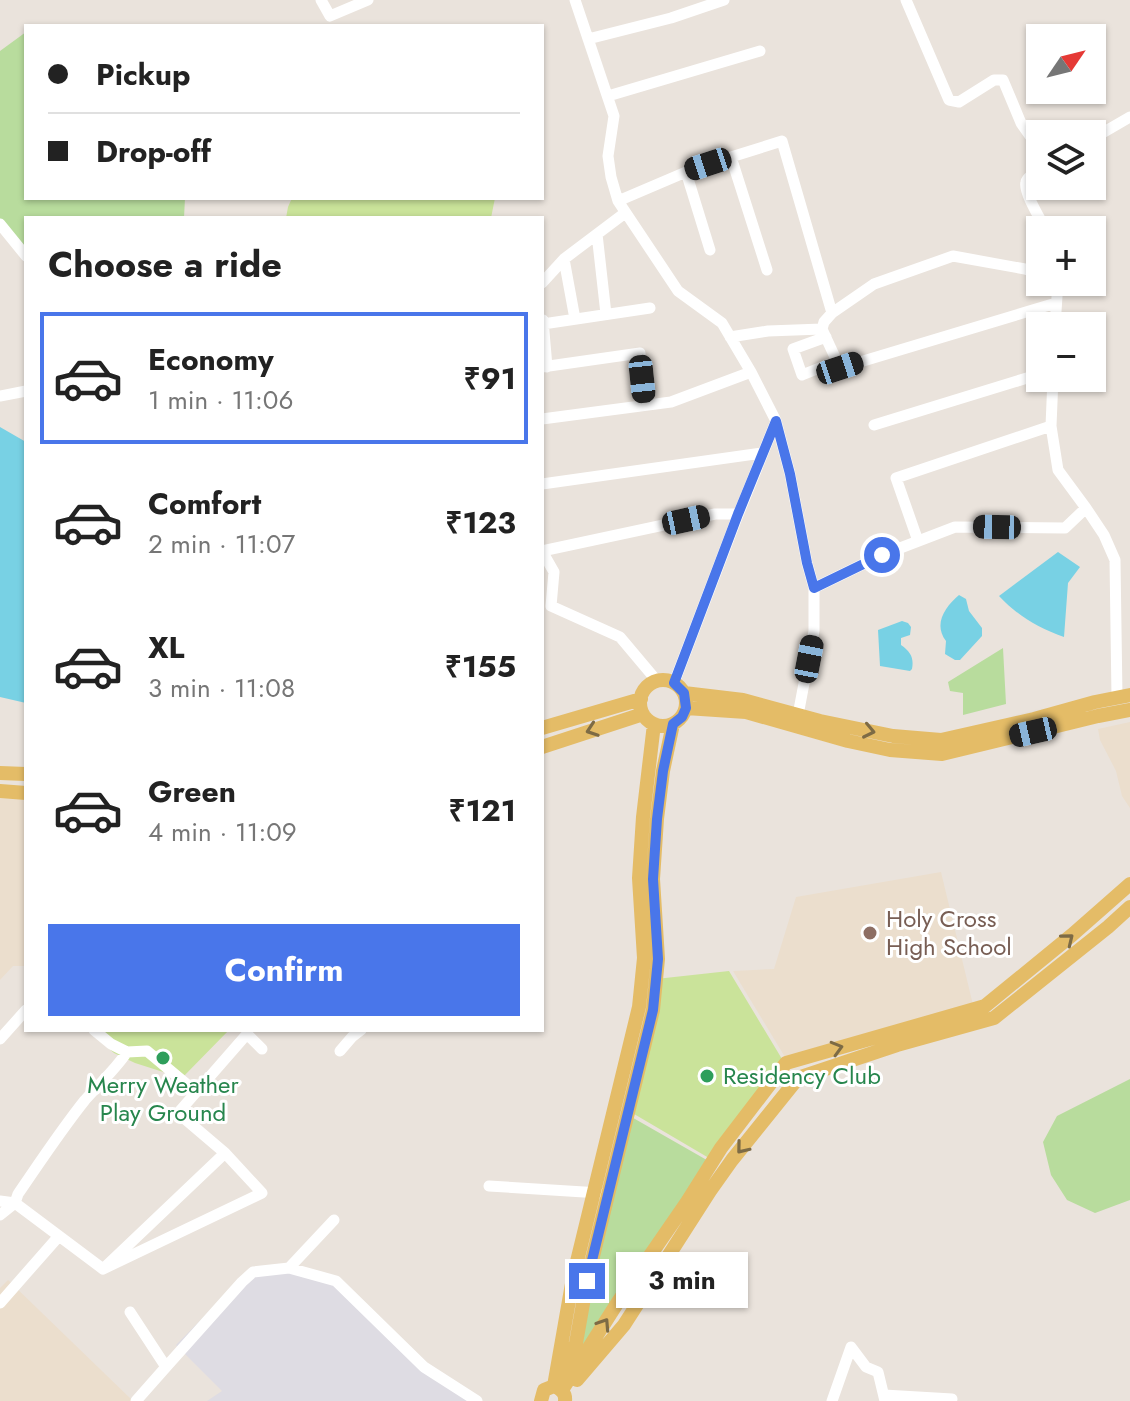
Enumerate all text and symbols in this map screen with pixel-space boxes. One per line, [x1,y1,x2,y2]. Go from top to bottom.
north arrow [1026,24,1106,104]
map controls [1026,24,1106,392]
text: Pickup [96,53,191,96]
button: layers [1026,120,1106,200]
text: Drop-off [96,130,211,173]
car [681,145,735,183]
button: + [1026,216,1106,296]
text: Choose a ride [48,238,282,290]
button: − [1026,312,1106,392]
text: Economy [148,338,274,381]
icon: car [52,342,124,414]
car [813,349,867,387]
car [628,354,656,404]
text: ₹91 [464,357,516,400]
text: 1 min · 11:06 [148,381,293,419]
text: Comfort [148,482,261,525]
icon: car [52,486,124,558]
text: ₹123 [445,501,516,544]
car [660,503,712,537]
car [973,515,1021,539]
text: 2 min · 11:07 [148,525,295,563]
route start [864,537,900,573]
text: XL [148,626,184,669]
icon: car [52,630,124,702]
car [793,633,825,685]
text: ₹155 [445,645,516,688]
text: 3 min · 11:08 [148,669,295,707]
car [1007,715,1059,749]
one-way arrow [586,721,600,737]
one-way arrow [862,722,875,739]
text: Green [148,770,236,813]
icon: car [52,774,124,846]
text: ₹121 [449,789,516,832]
text: 4 min · 11:09 [148,813,297,851]
place label: Holy Cross High School [886,901,1012,964]
button: Confirm [48,924,520,1016]
marker: Holy Cross High School [861,924,879,942]
one-way arrow [1059,934,1073,949]
one-way arrow [830,1041,844,1057]
marker: Merry Weather Play Ground [154,1049,172,1067]
place label: Residency Club [723,1058,881,1093]
place label: Merry Weather Play Ground [87,1067,239,1130]
marker: Residency Club [698,1067,716,1085]
one-way arrow [737,1139,752,1153]
callout: 3 min [615,1253,747,1309]
text: 3 min [648,1261,716,1299]
route end [569,1263,605,1299]
one-way arrow [594,1318,609,1333]

